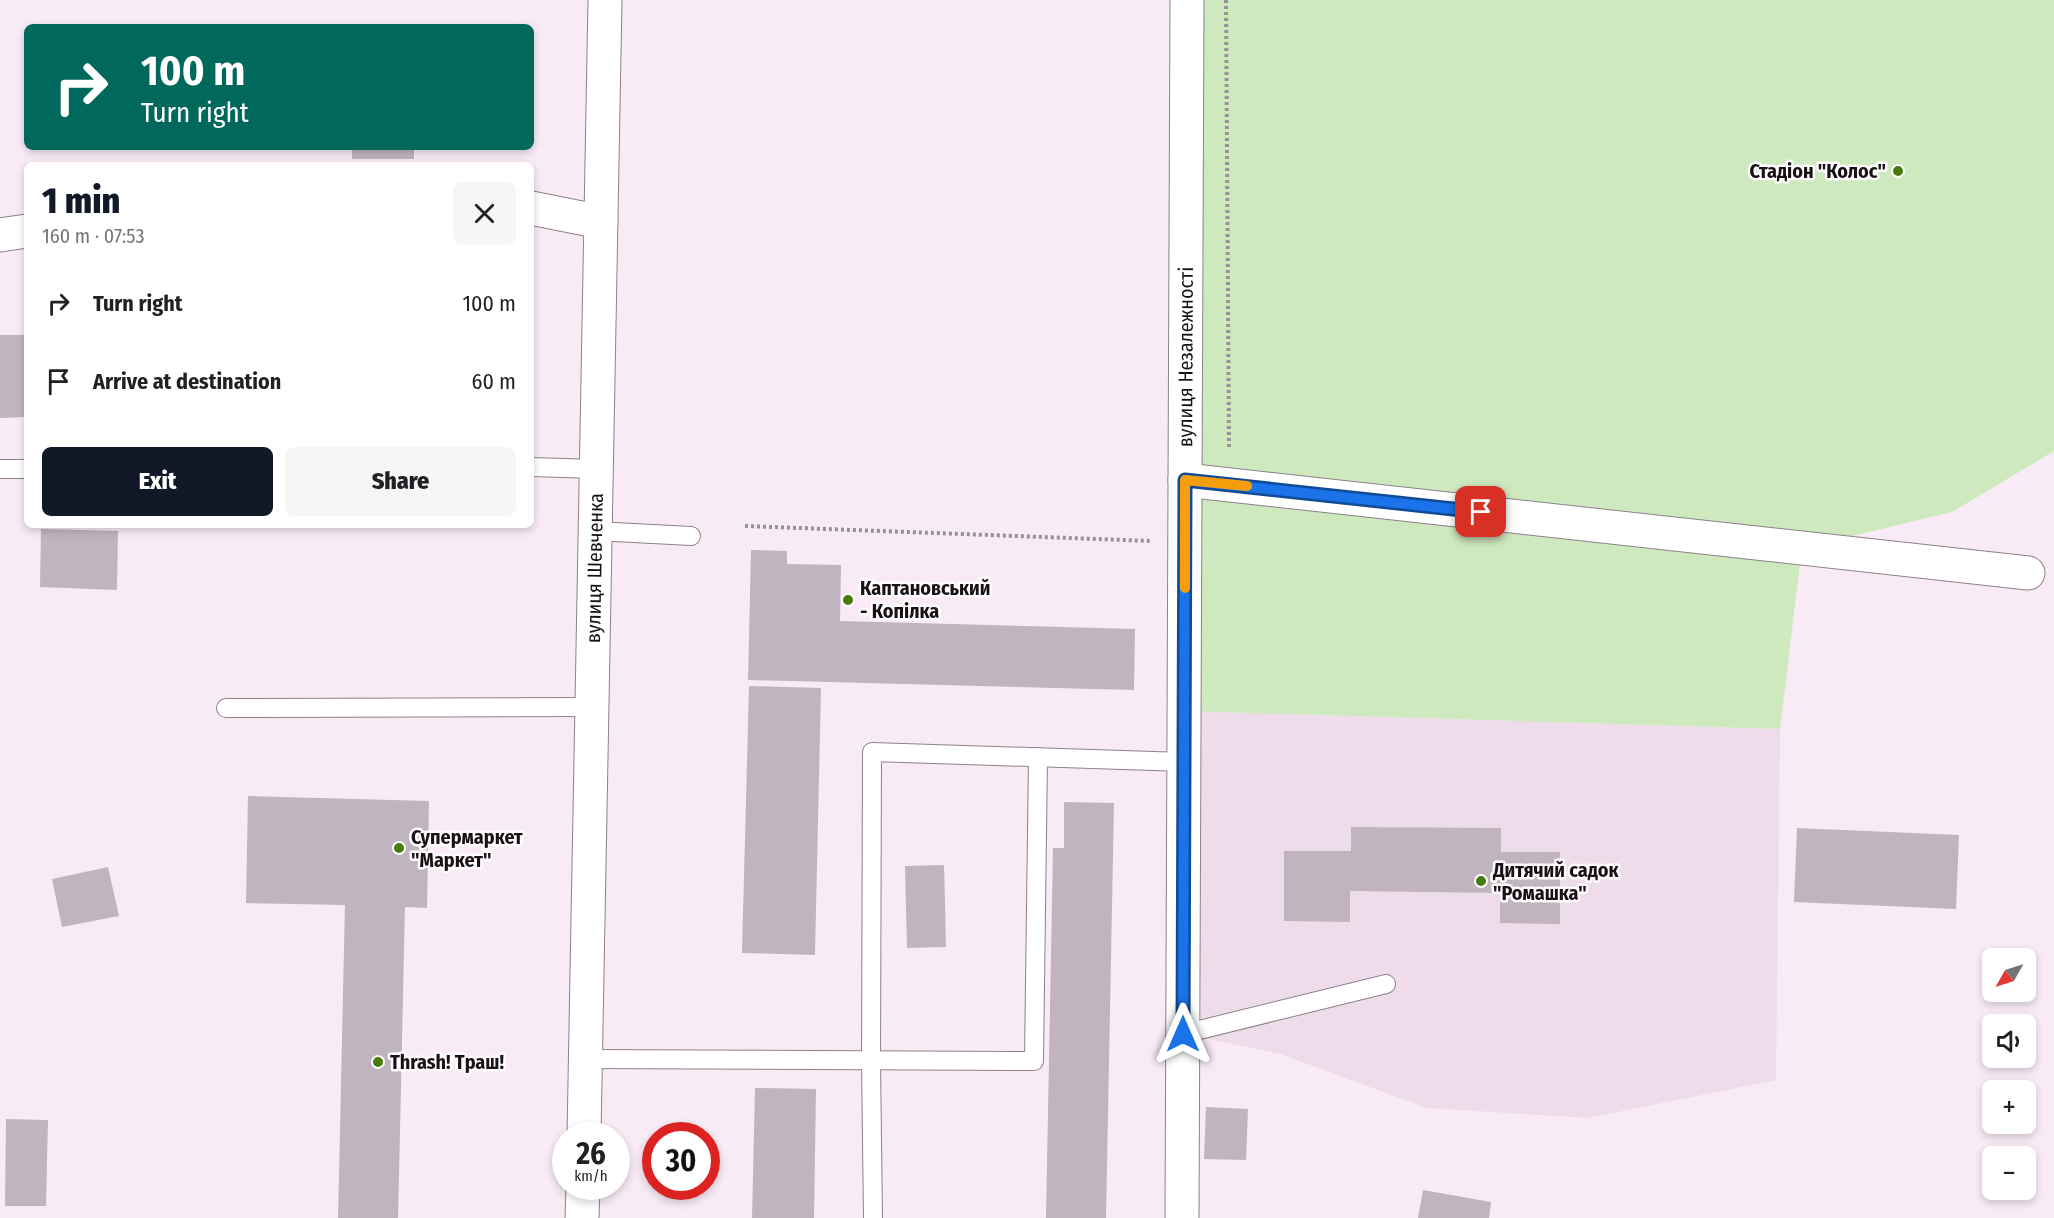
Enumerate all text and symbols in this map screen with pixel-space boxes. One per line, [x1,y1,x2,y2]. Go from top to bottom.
text: 100 m [141,46,245,96]
icon: right [42,48,120,126]
text: Turn right [141,97,249,129]
place label: Стадіон "Колос" [1749,159,1886,183]
marker: Стадіон "Колос" [1891,164,1905,178]
text: 1 min [42,179,120,223]
button: close [453,182,516,245]
text: 160 m · 07:53 [42,224,144,248]
street label: вулиця Незалежності [1173,267,1198,447]
icon: right [42,287,75,320]
text: Turn right [93,290,182,317]
text: 100 m [462,290,516,317]
icon: arrive [42,365,75,398]
text: Arrive at destination [93,368,281,395]
text: 60 m [472,368,516,395]
button: Exit [42,447,273,516]
button: Share [285,447,516,516]
pin [1455,486,1506,537]
street label: вулиця Шевченка [581,493,608,643]
icon: arrive [1464,495,1497,528]
place label: Каптановський - Копілка [860,576,991,623]
marker: Каптановський - Копілка [841,593,855,607]
place label: Супермаркет "Маркет" [411,825,523,872]
marker: Супермаркет "Маркет" [392,841,406,855]
place label: Дитячий садок "Ромашка" [1492,858,1619,905]
marker: Дитячий садок "Ромашка" [1474,874,1488,888]
north arrow [1982,948,2036,1002]
map controls [1982,948,2036,1200]
position arrow [1151,1002,1215,1066]
button: sound [1982,1014,2036,1068]
place label: Thrash! Траш! [390,1050,504,1074]
marker: Thrash! Траш! [371,1055,385,1069]
button: + [1982,1080,2036,1134]
speed limit sign: 30 [642,1122,720,1200]
text: 26 [576,1136,606,1172]
button: − [1982,1146,2036,1200]
text: km/h [574,1167,608,1185]

